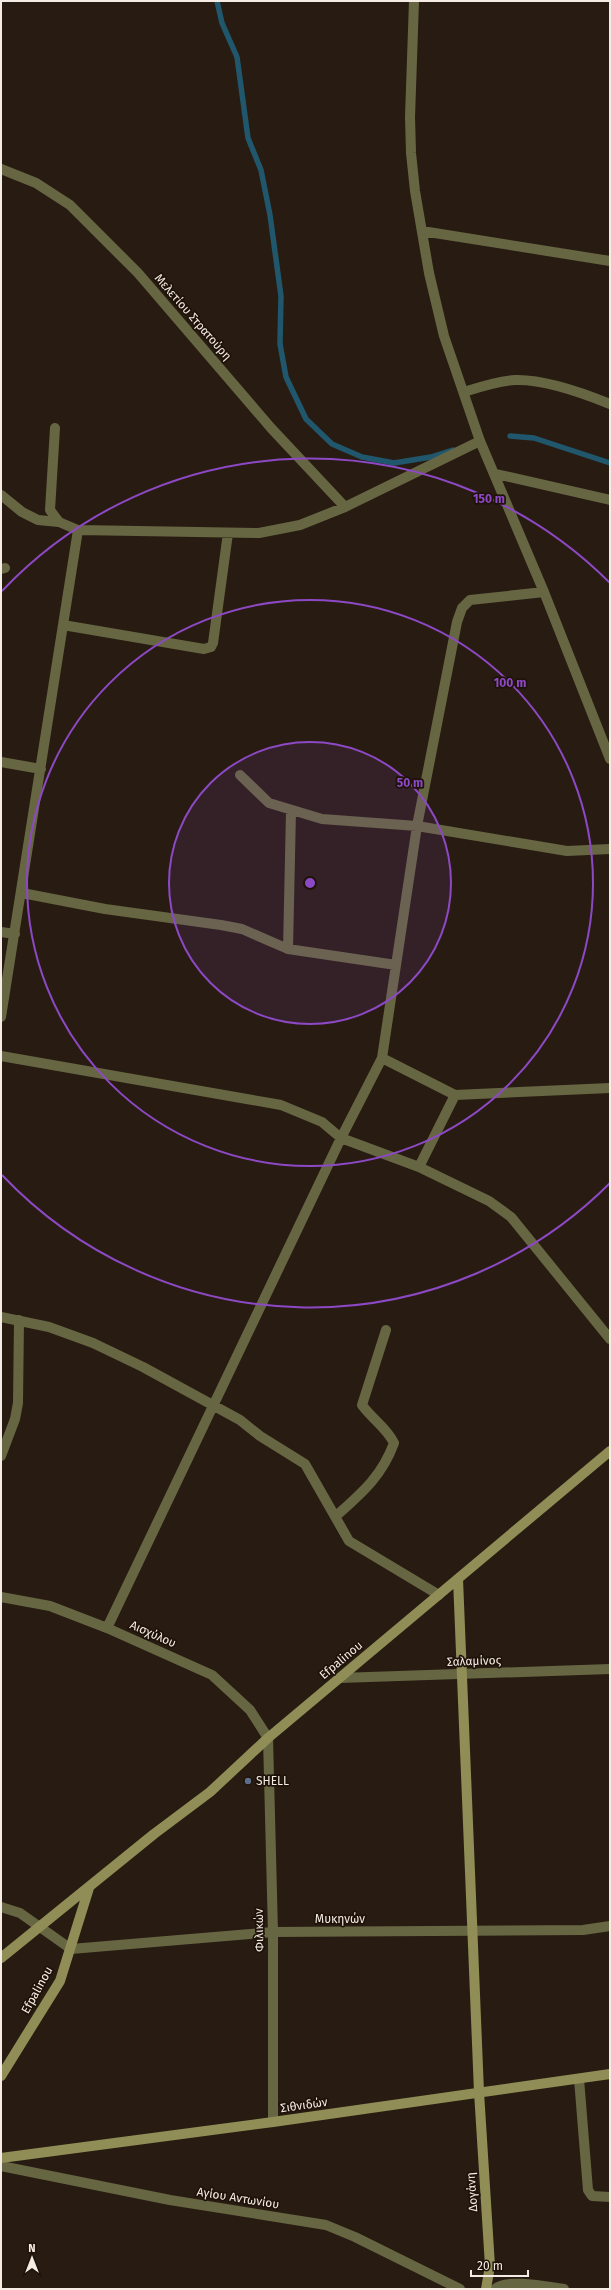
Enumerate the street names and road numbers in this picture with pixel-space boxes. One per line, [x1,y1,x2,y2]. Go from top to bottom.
street label: Μελετίου Στρατούρη [152,271,234,363]
street label: Αισχύλου [128,1618,178,1650]
street label: Efpalinou [317,1638,365,1682]
street label: Σαλαμίνος [447,1653,502,1669]
street label: Φιλικών [252,1908,266,1952]
street label: Μυκηνών [315,1912,365,1926]
street label: Efpalinou [18,1964,56,2016]
street label: Σιθνιδών [280,2095,329,2115]
street label: Δογάνη [464,2172,480,2212]
street label: Αγίου Αντωνίου [196,2185,280,2211]

